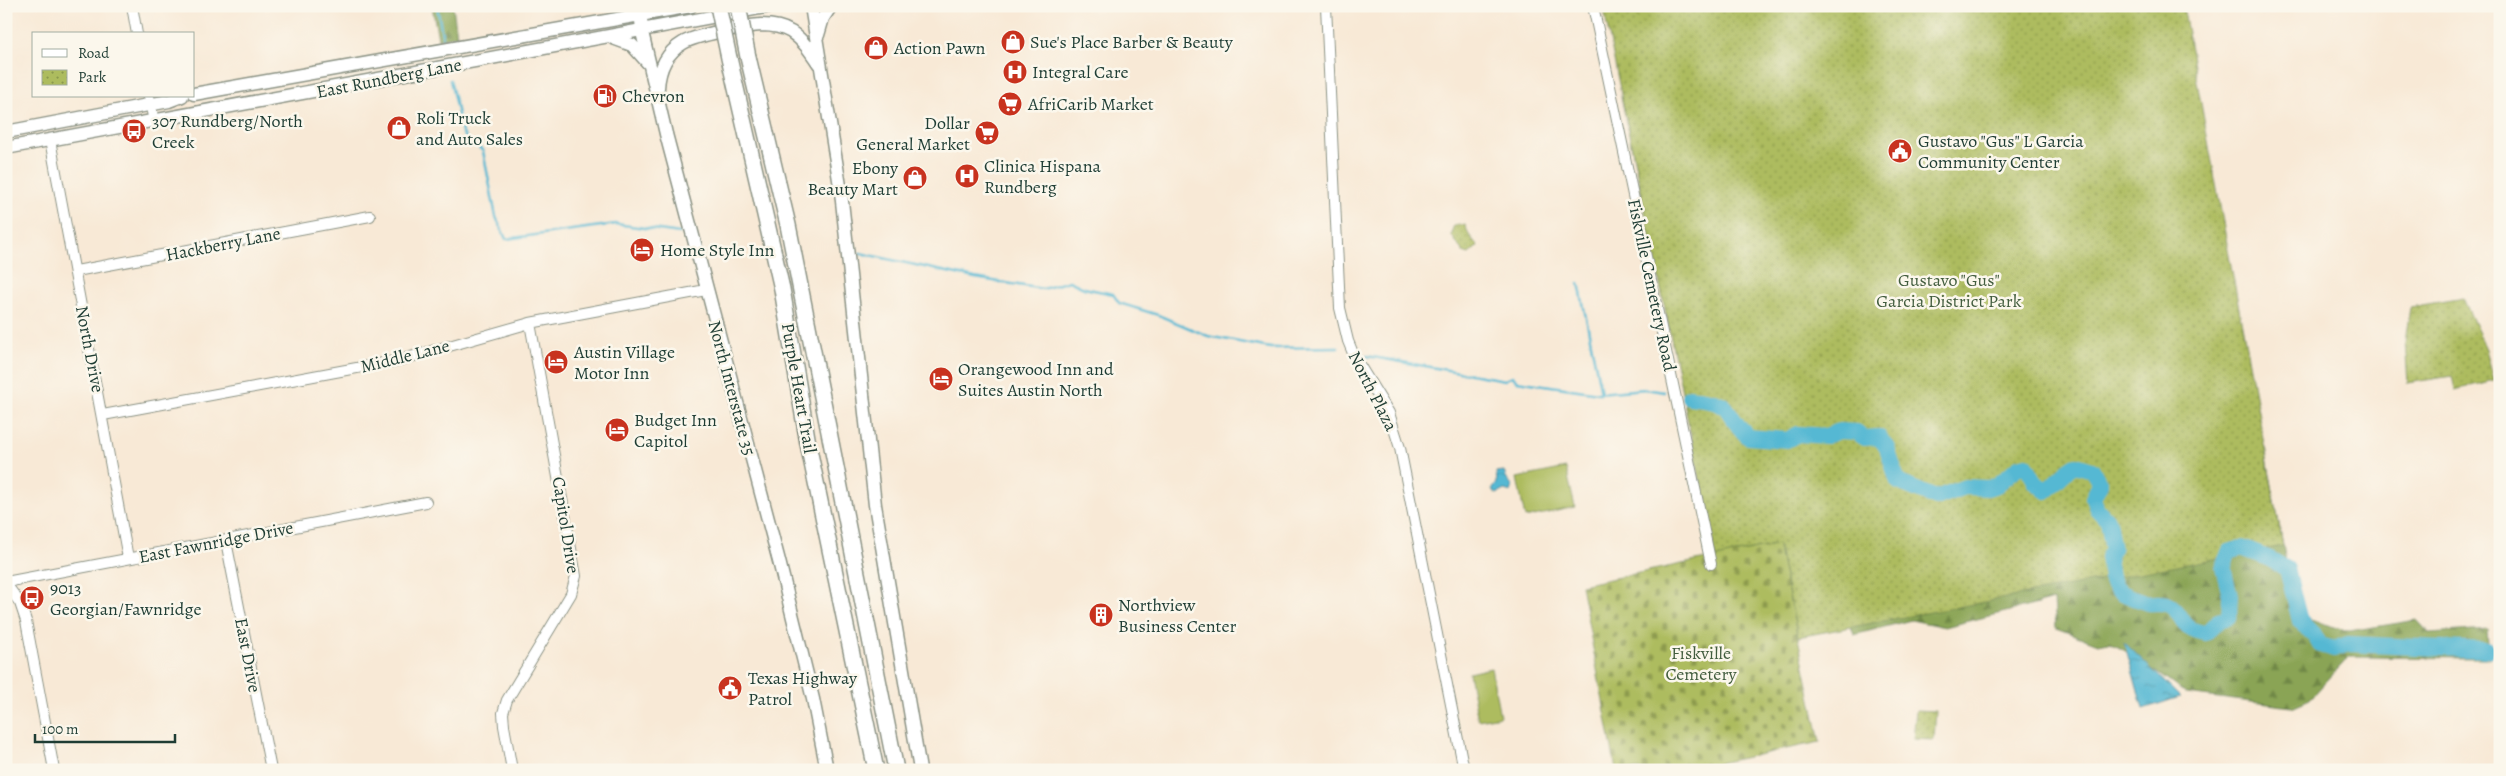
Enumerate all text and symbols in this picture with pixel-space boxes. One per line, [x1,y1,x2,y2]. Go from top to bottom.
shop icon: Sue's Place Barber & Beauty [1000,29,1026,55]
place label: Sue's Place Barber & Beauty [1030,30,1234,54]
legend [32,32,195,98]
shop icon: Action Pawn [863,35,889,61]
place label: Action Pawn [893,36,986,60]
text: Road [78,43,110,63]
street label: East Rundberg Lane [314,52,464,104]
hospital icon: Integral Care [1002,59,1028,85]
place label: Integral Care [1032,60,1129,84]
text: Park [78,67,107,87]
fuel station icon: Chevron [592,83,618,109]
place label: Chevron [622,84,685,108]
supermarket icon: AfriCarib Market [997,91,1023,117]
place label: AfriCarib Market [1027,92,1154,116]
place label: Roli Truck and Auto Sales [416,106,523,151]
place label: 307 Rundberg/North Creek [152,109,303,154]
place label: Dollar General Market [856,111,970,156]
shop icon: Roli Truck and Auto Sales [386,115,412,141]
bus stop icon: 307 Rundberg/North Creek [121,118,147,144]
supermarket icon: Dollar General Market [974,120,1000,146]
place label: Gustavo "Gus" L Garcia Community Center [1918,129,2084,174]
public building icon: Gustavo "Gus" L Garcia Community Center [1887,138,1913,164]
place label: Clinica Hispana Rundberg [984,154,1102,199]
place label: Ebony Beauty Mart [807,156,899,201]
hospital icon: Clinica Hispana Rundberg [954,163,980,189]
shop icon: Ebony Beauty Mart [902,165,928,191]
street label: Fiskville Cemetery Road [1622,196,1682,374]
street label: Hackberry Lane [164,221,282,267]
hotel icon: Home Style Inn [629,237,655,263]
place label: Home Style Inn [660,238,774,262]
park label: Gustavo "Gus" Garcia District Park [1876,268,2022,313]
street label: North Drive [70,304,110,394]
street label: North Interstate 35 [702,318,762,458]
street label: Purple Heart Trail [776,321,822,456]
street label: Middle Lane [358,333,452,379]
place label: Austin Village Motor Inn [573,340,675,385]
street label: North Plaza [1343,347,1404,436]
hotel icon: Austin Village Motor Inn [543,349,569,375]
place label: Orangewood Inn and Suites Austin North [958,357,1114,402]
hotel icon: Orangewood Inn and Suites Austin North [928,366,954,392]
place label: Budget Inn Capitol [634,408,717,453]
hotel icon: Budget Inn Capitol [604,417,630,443]
street label: Capitol Drive [547,475,585,575]
street label: East Fawnridge Drive [137,515,295,569]
place label: 9013 Georgian/Fawnridge [50,576,202,621]
bus stop icon: 9013 Georgian/Fawnridge [19,585,45,611]
place label: Northview Business Center [1118,593,1237,638]
building icon: Northview Business Center [1088,602,1114,628]
street label: East Drive [229,615,267,695]
park label: Fiskville Cemetery [1665,641,1738,686]
place label: Texas Highway Patrol [748,666,858,711]
public building icon: Texas Highway Patrol [717,675,743,701]
scale bar [35,711,175,743]
text: 100 m [42,719,79,739]

